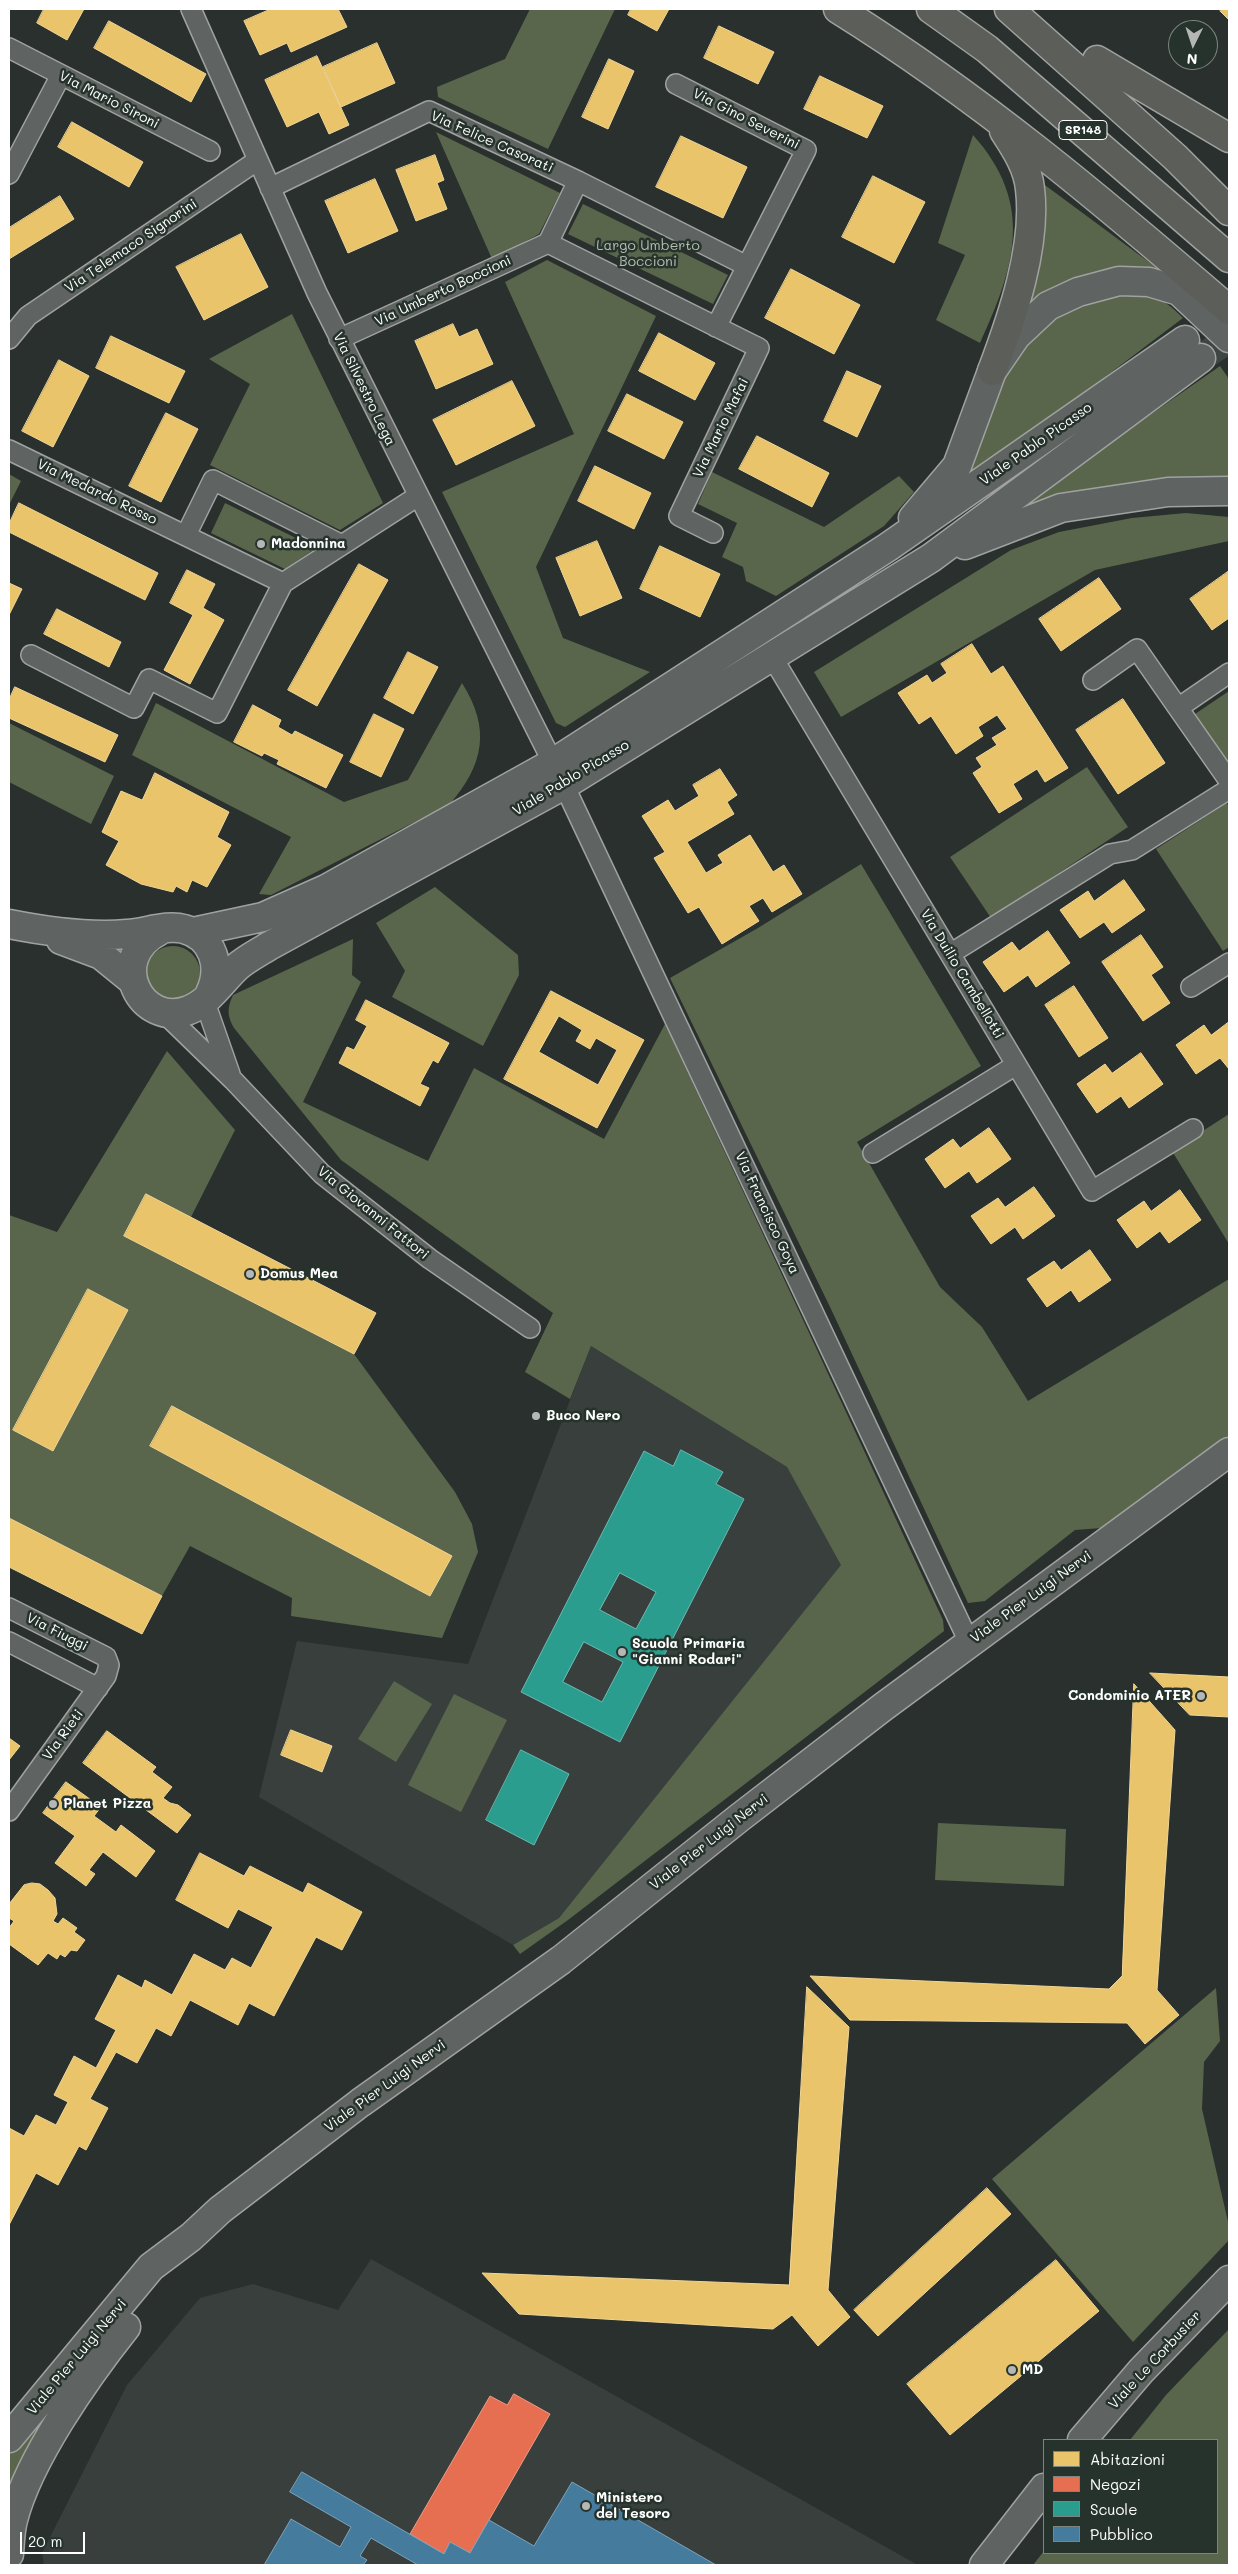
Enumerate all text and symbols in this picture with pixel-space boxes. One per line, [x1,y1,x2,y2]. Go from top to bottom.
north arrow [1168,20,1218,70]
text: N [1186,50,1198,69]
street label: Via Mario Sironi [56,68,162,132]
street label: Via Gino Severini [690,85,802,153]
street label: Via Felice Casorati [428,107,556,177]
road number: SR148 [1059,120,1107,140]
street label: Via Telemaco Signorini [62,195,200,297]
park label: Largo Umberto Boccioni [596,238,700,270]
street label: Via Umberto Boccioni [372,252,514,330]
street label: Via Silvestro Lega [329,330,399,448]
street label: Via Mario Mafai [690,375,752,481]
street label: Viale Pablo Picasso [977,399,1095,489]
street label: Via Medardo Rosso [34,456,160,528]
place label: Madonnina [271,536,346,552]
marker: Madonnina [255,538,267,550]
street label: Viale Pablo Picasso [510,737,632,819]
street label: Via Duilio Cambellotti [917,906,1007,1042]
street label: Via Francisco Goya [731,1149,803,1277]
street label: Via Giovanni Fattori [314,1163,432,1263]
place label: Domus Mea [260,1266,338,1282]
marker: Domus Mea [244,1268,256,1280]
place label: Buco Nero [546,1408,620,1424]
marker: Buco Nero [530,1410,542,1422]
street label: Viale Pier Luigi Nervi [967,1547,1095,1647]
street label: Via Fiuggi [23,1609,91,1655]
place label: Scuola Primaria "Gianni Rodari" [632,1636,745,1668]
marker: Scuola Primaria "Gianni Rodari" [616,1646,628,1658]
place label: Condominio ATER [1068,1688,1191,1704]
marker: Condominio ATER [1195,1690,1207,1702]
street label: Via Rieti [39,1706,87,1764]
street label: Viale Pier Luigi Nervi [646,1791,772,1893]
place label: Planet Pizza [63,1796,151,1812]
marker: Planet Pizza [47,1798,59,1810]
street label: Viale Pier Luigi Nervi [321,2036,449,2136]
street label: Viale Pier Luigi Nervi [24,2296,130,2418]
street label: Viale Le Corbusier [1105,2308,1205,2412]
place label: MD [1022,2362,1043,2378]
marker: MD [1006,2364,1018,2376]
legend [1043,2439,1218,2554]
text: Abitazioni [1090,2449,1165,2469]
text: Negozi [1090,2474,1141,2494]
place label: Ministero del Tesoro [596,2490,670,2522]
text: Scuole [1090,2499,1137,2519]
marker: Ministero del Tesoro [580,2500,592,2512]
scale bar [22,2522,88,2554]
text: Pubblico [1090,2524,1153,2544]
text: 20 m [28,2531,62,2551]

